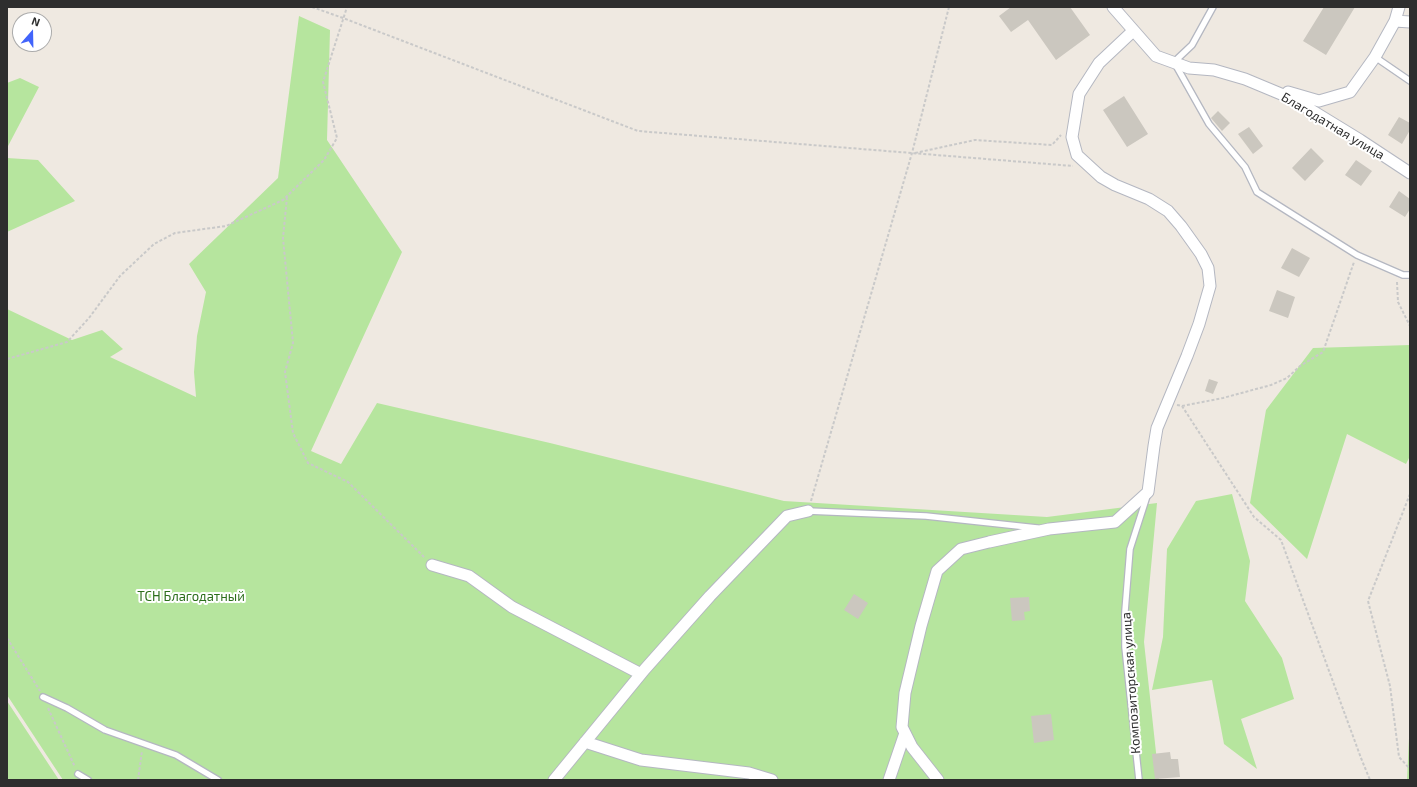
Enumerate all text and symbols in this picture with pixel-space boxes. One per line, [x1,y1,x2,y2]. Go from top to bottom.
north arrow [12,12,52,52]
text: N [30,14,42,29]
street label: Благодатная улица [1279,89,1387,163]
park label: ТСН Благодатный [137,589,245,605]
street label: Композиторская улица [1118,612,1144,754]

